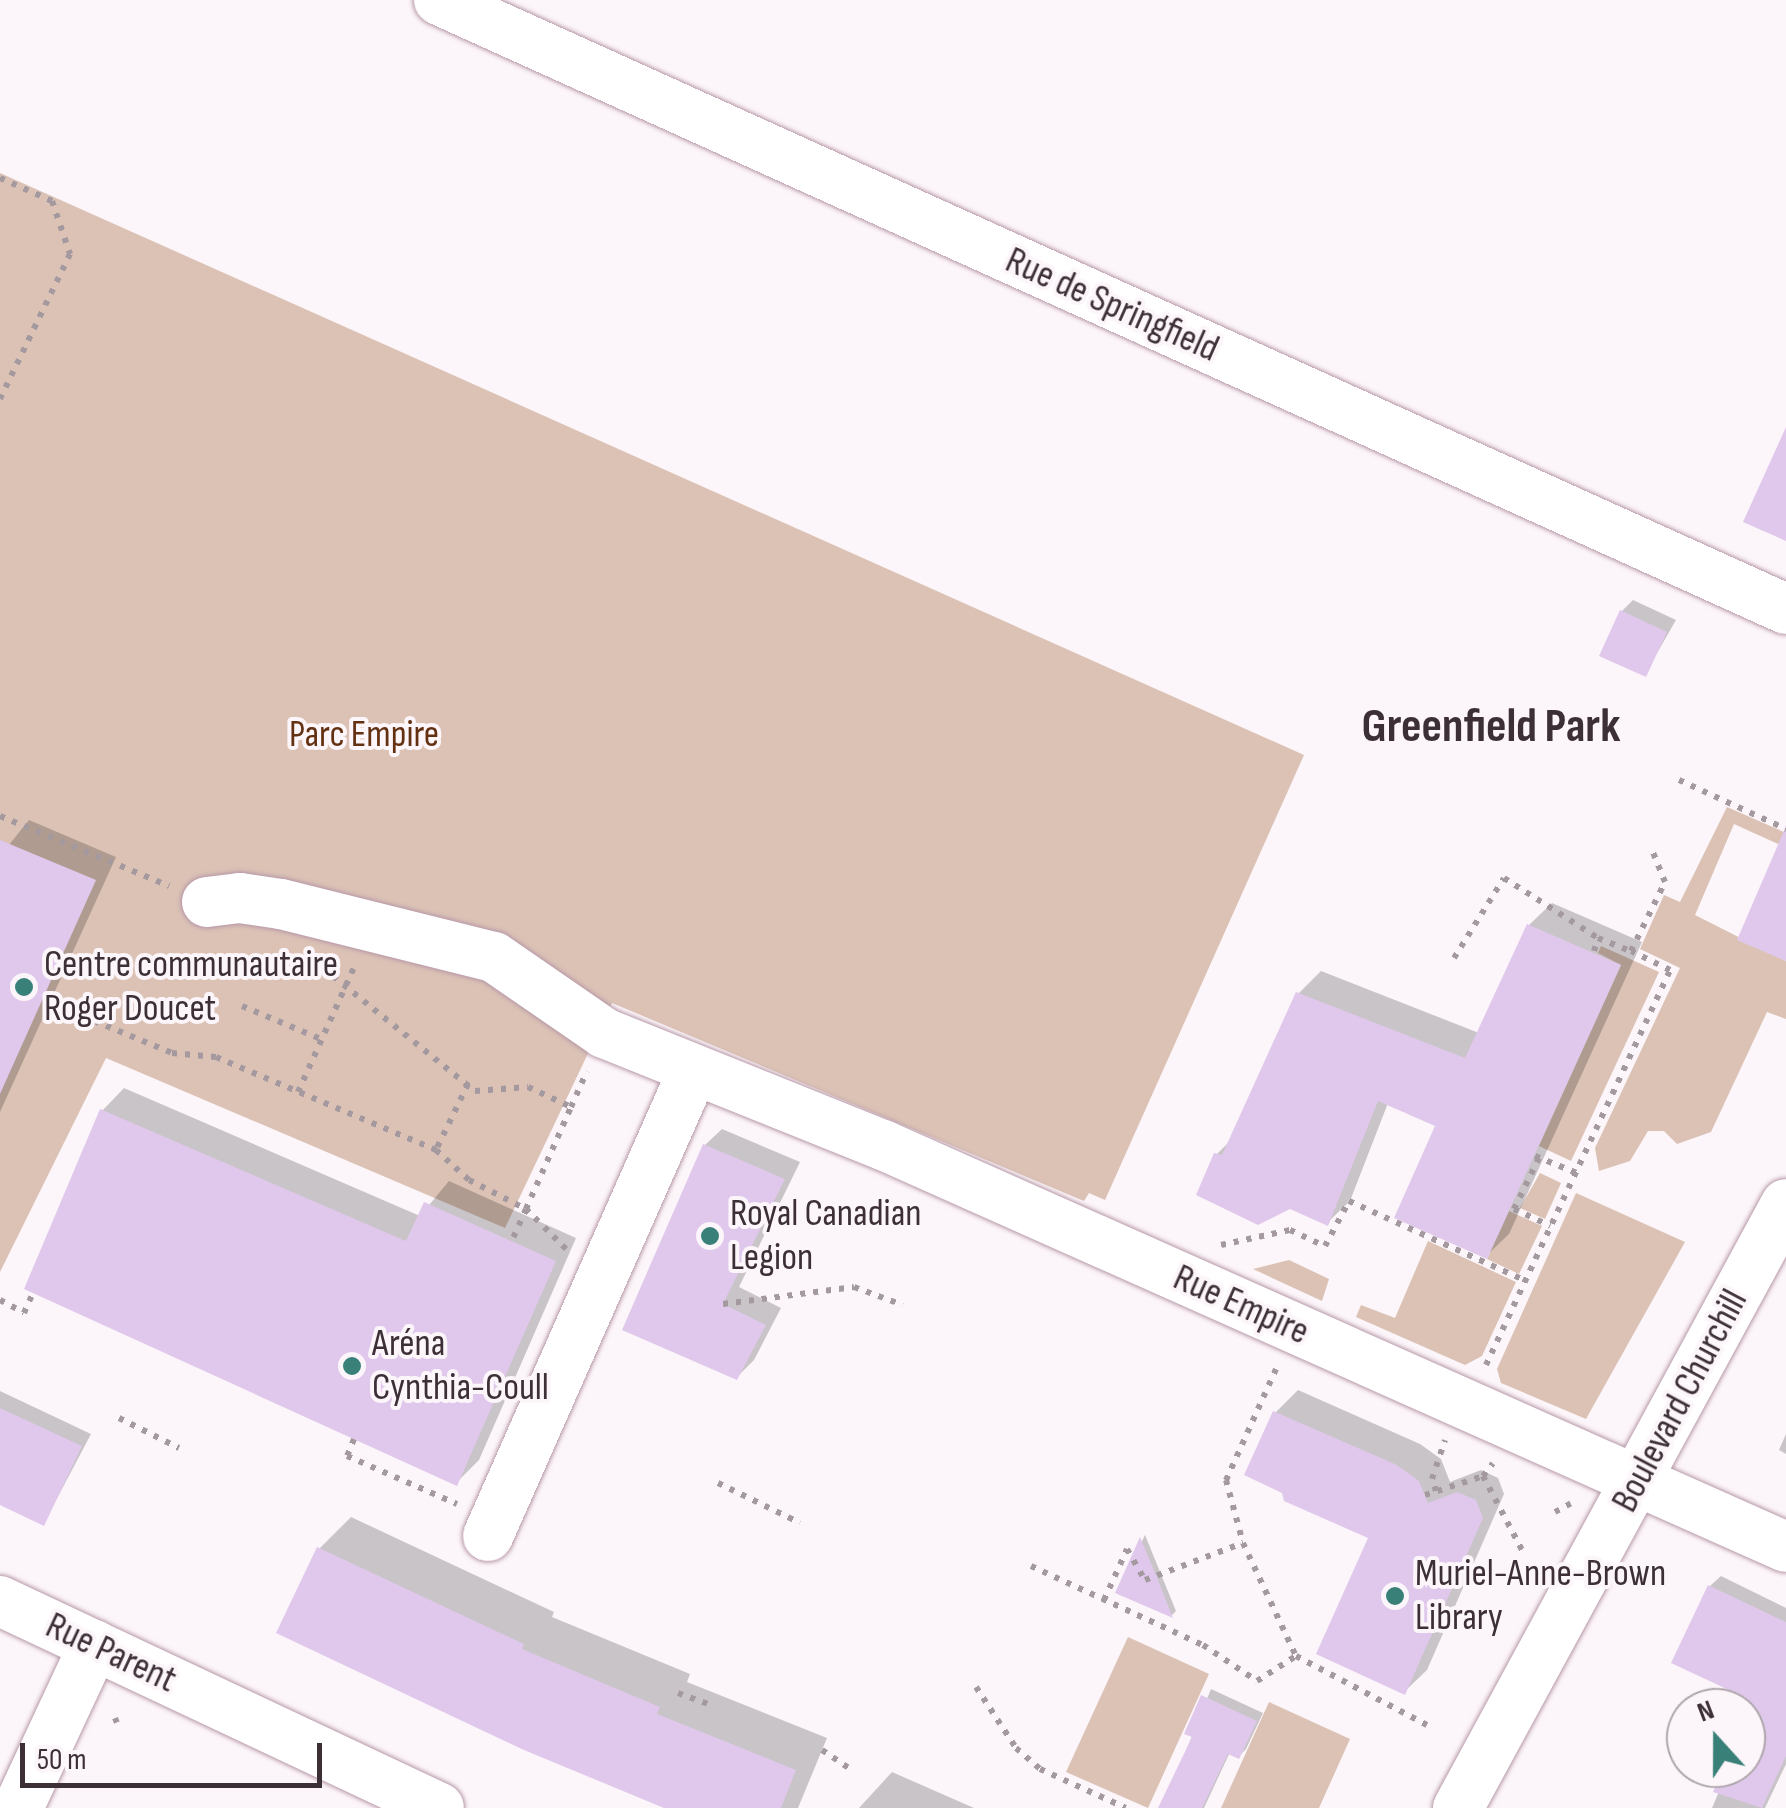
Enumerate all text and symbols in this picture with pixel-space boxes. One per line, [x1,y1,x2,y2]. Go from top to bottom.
street label: Rue de Springfield [999,238,1225,372]
district label: Greenfield Park [1362,698,1620,756]
park label: Parc Empire [289,712,439,758]
place label: Centre communautaire Roger Doucet [44,942,338,1032]
marker: Centre communautaire Roger Doucet [13,976,35,998]
place label: Royal Canadian Legion [730,1191,922,1280]
marker: Royal Canadian Legion [699,1225,721,1247]
street label: Rue Empire [1166,1255,1316,1355]
street label: Boulevard Churchill [1602,1282,1758,1520]
place label: Aréna Cynthia-Coull [372,1321,549,1410]
marker: Aréna Cynthia-Coull [341,1355,363,1377]
place label: Muriel-Anne-Brown Library [1415,1551,1666,1640]
marker: Muriel-Anne-Brown Library [1384,1585,1406,1607]
street label: Rue Parent [39,1603,183,1703]
north arrow [1666,1688,1766,1788]
text: N [1693,1693,1719,1729]
scale bar [25,1723,328,1785]
text: 50 m [37,1742,86,1778]

